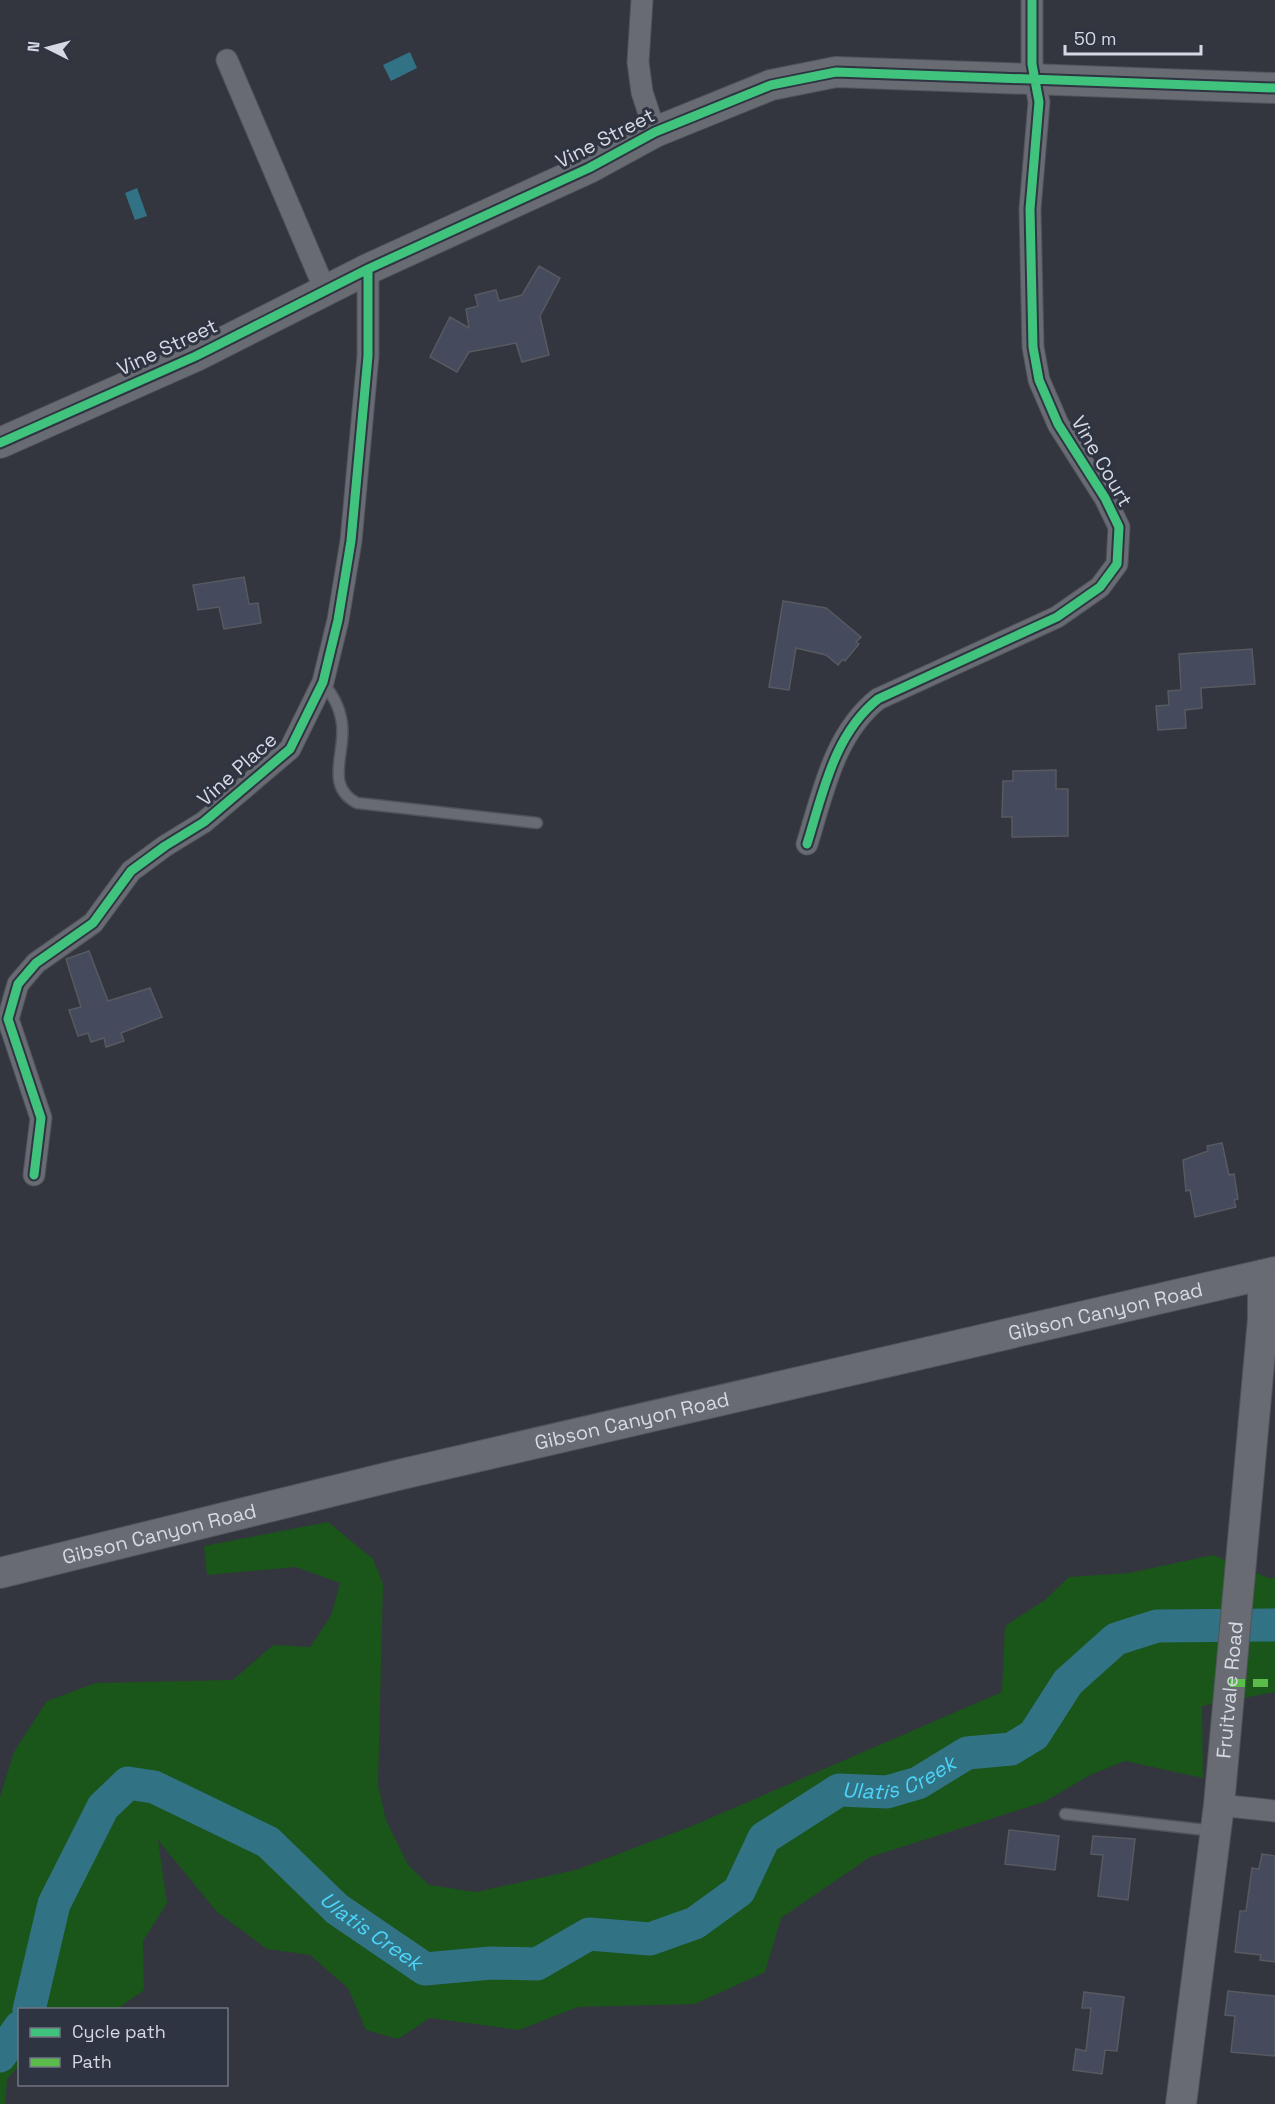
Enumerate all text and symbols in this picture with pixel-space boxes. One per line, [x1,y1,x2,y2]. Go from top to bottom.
north arrow [18,18,78,78]
scale bar [1065,18,1202,56]
text: 50 m [1074,27,1116,50]
text: N [23,40,45,53]
street label: Vine Street [551,102,659,174]
street label: Vine Street [113,312,221,382]
street label: Vine Court [1066,411,1138,511]
street label: Vine Place [192,726,282,812]
street label: Gibson Canyon Road [1006,1276,1205,1346]
street label: Gibson Canyon Road [532,1386,732,1456]
street label: Gibson Canyon Road [60,1497,259,1570]
street label: Fruitvale Road [1210,1620,1249,1760]
water label: Ulatis Creek [842,1748,963,1805]
water label: Ulatis Creek [314,1886,430,1978]
legend [18,2008,228,2086]
text: Cycle path [72,2020,166,2043]
text: Path [72,2050,112,2073]

